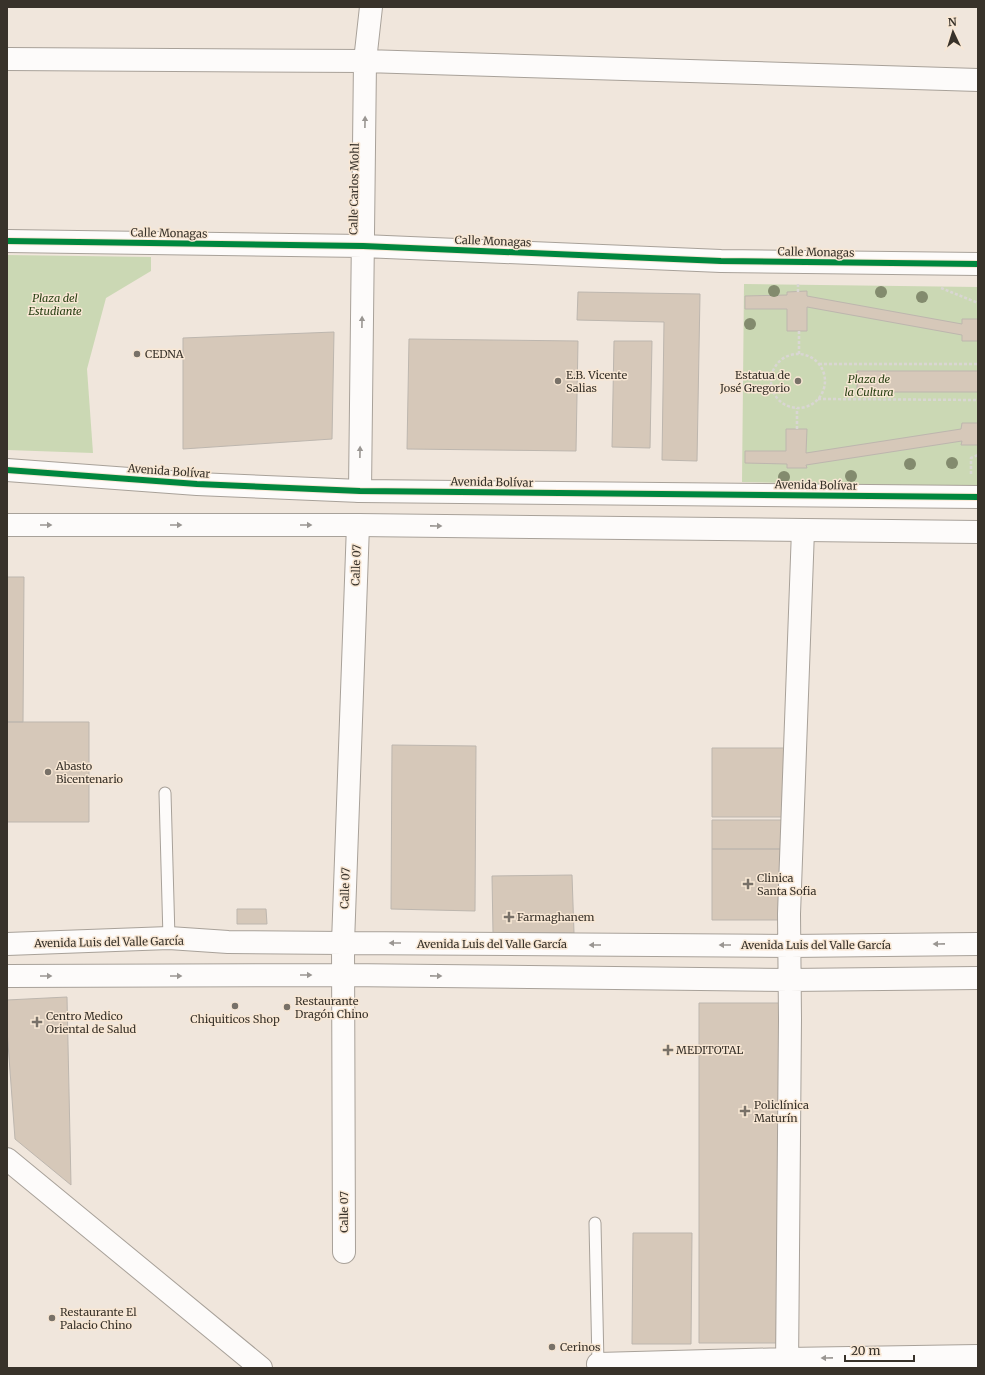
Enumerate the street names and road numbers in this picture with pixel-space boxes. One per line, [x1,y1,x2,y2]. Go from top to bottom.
street label: Calle Carlos Mohl [346,142,362,235]
street label: Calle Monagas [131,225,207,241]
street label: Calle Monagas [454,233,532,249]
street label: Calle Monagas [778,244,854,260]
street label: Avenida Bolívar [126,461,211,481]
street label: Avenida Bolívar [449,474,534,490]
street label: Avenida Bolívar [773,477,858,493]
street label: Calle 07 [348,544,364,586]
street label: Calle 07 [337,867,353,909]
street label: Avenida Luis del Valle García [33,934,184,950]
street label: Avenida Luis del Valle García [416,937,567,951]
street label: Avenida Luis del Valle García [740,938,891,952]
street label: Calle 07 [337,1191,351,1233]

